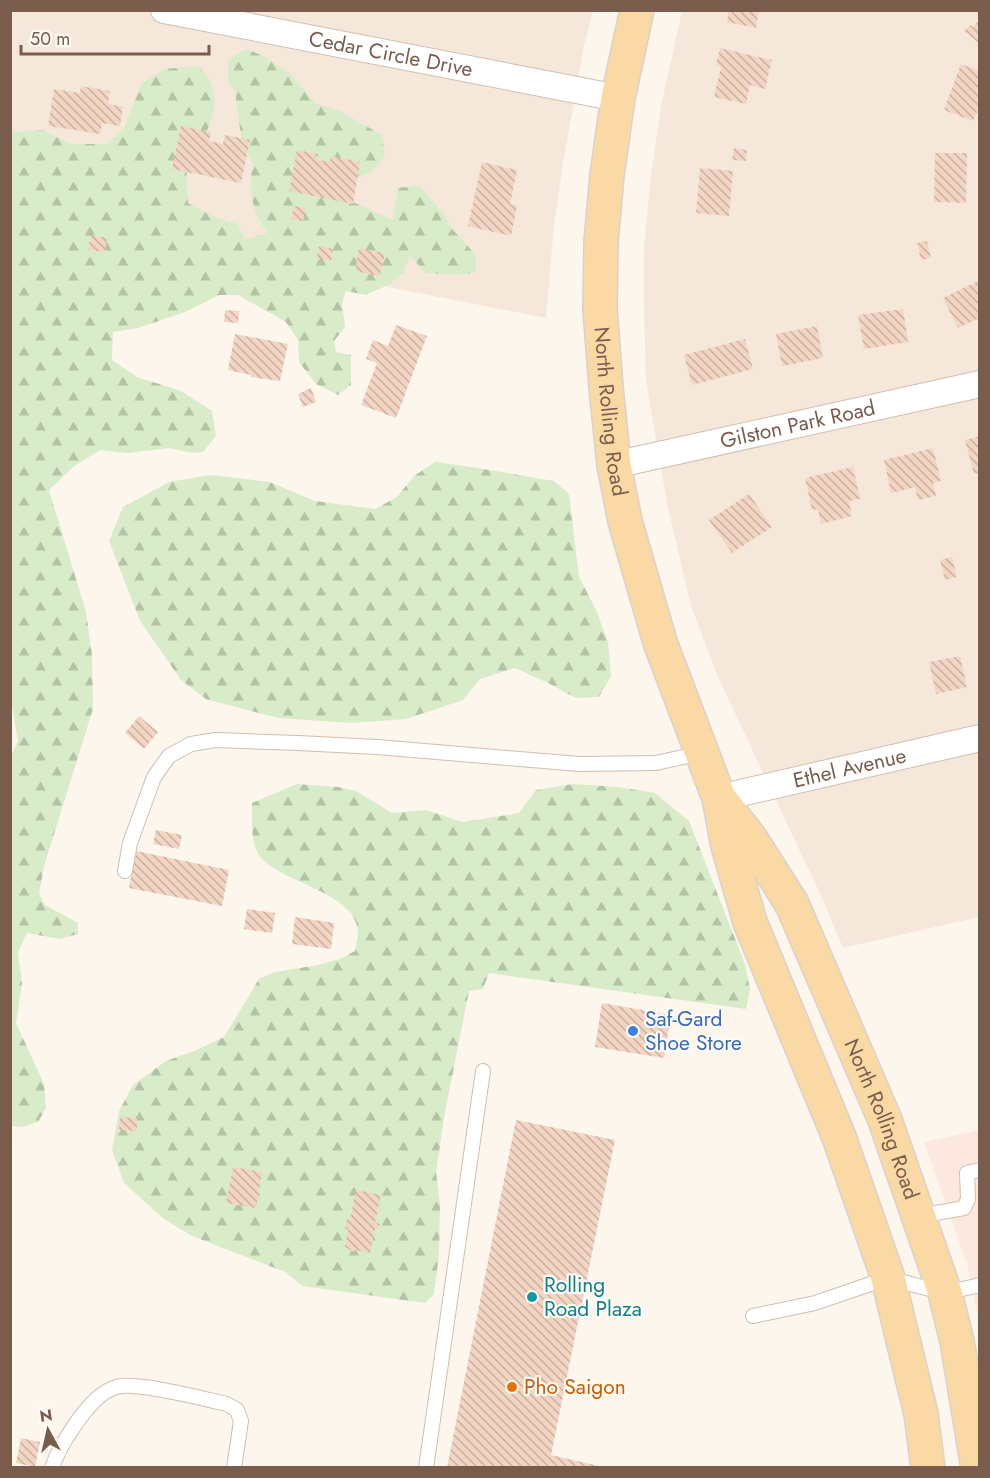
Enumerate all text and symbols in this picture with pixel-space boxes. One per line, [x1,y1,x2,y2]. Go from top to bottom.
scale bar [21,18,208,56]
street label: Cedar Circle Drive [306,23,475,85]
text: 50 m [30,26,70,52]
street label: North Rolling Road [586,326,635,499]
street label: Gilston Park Road [717,393,878,456]
street label: Ethel Avenue [790,740,909,795]
place label: Saf-Gard Shoe Store [645,1004,742,1058]
marker: Saf-Gard Shoe Store [626,1024,640,1038]
street label: North Rolling Road [837,1034,926,1204]
place label: Rolling Road Plaza [544,1270,642,1324]
marker: Rolling Road Plaza [525,1290,539,1304]
place label: Pho Saigon [524,1372,626,1402]
marker: Pho Saigon [505,1380,519,1394]
north arrow [18,1400,78,1460]
text: N [38,1403,54,1428]

